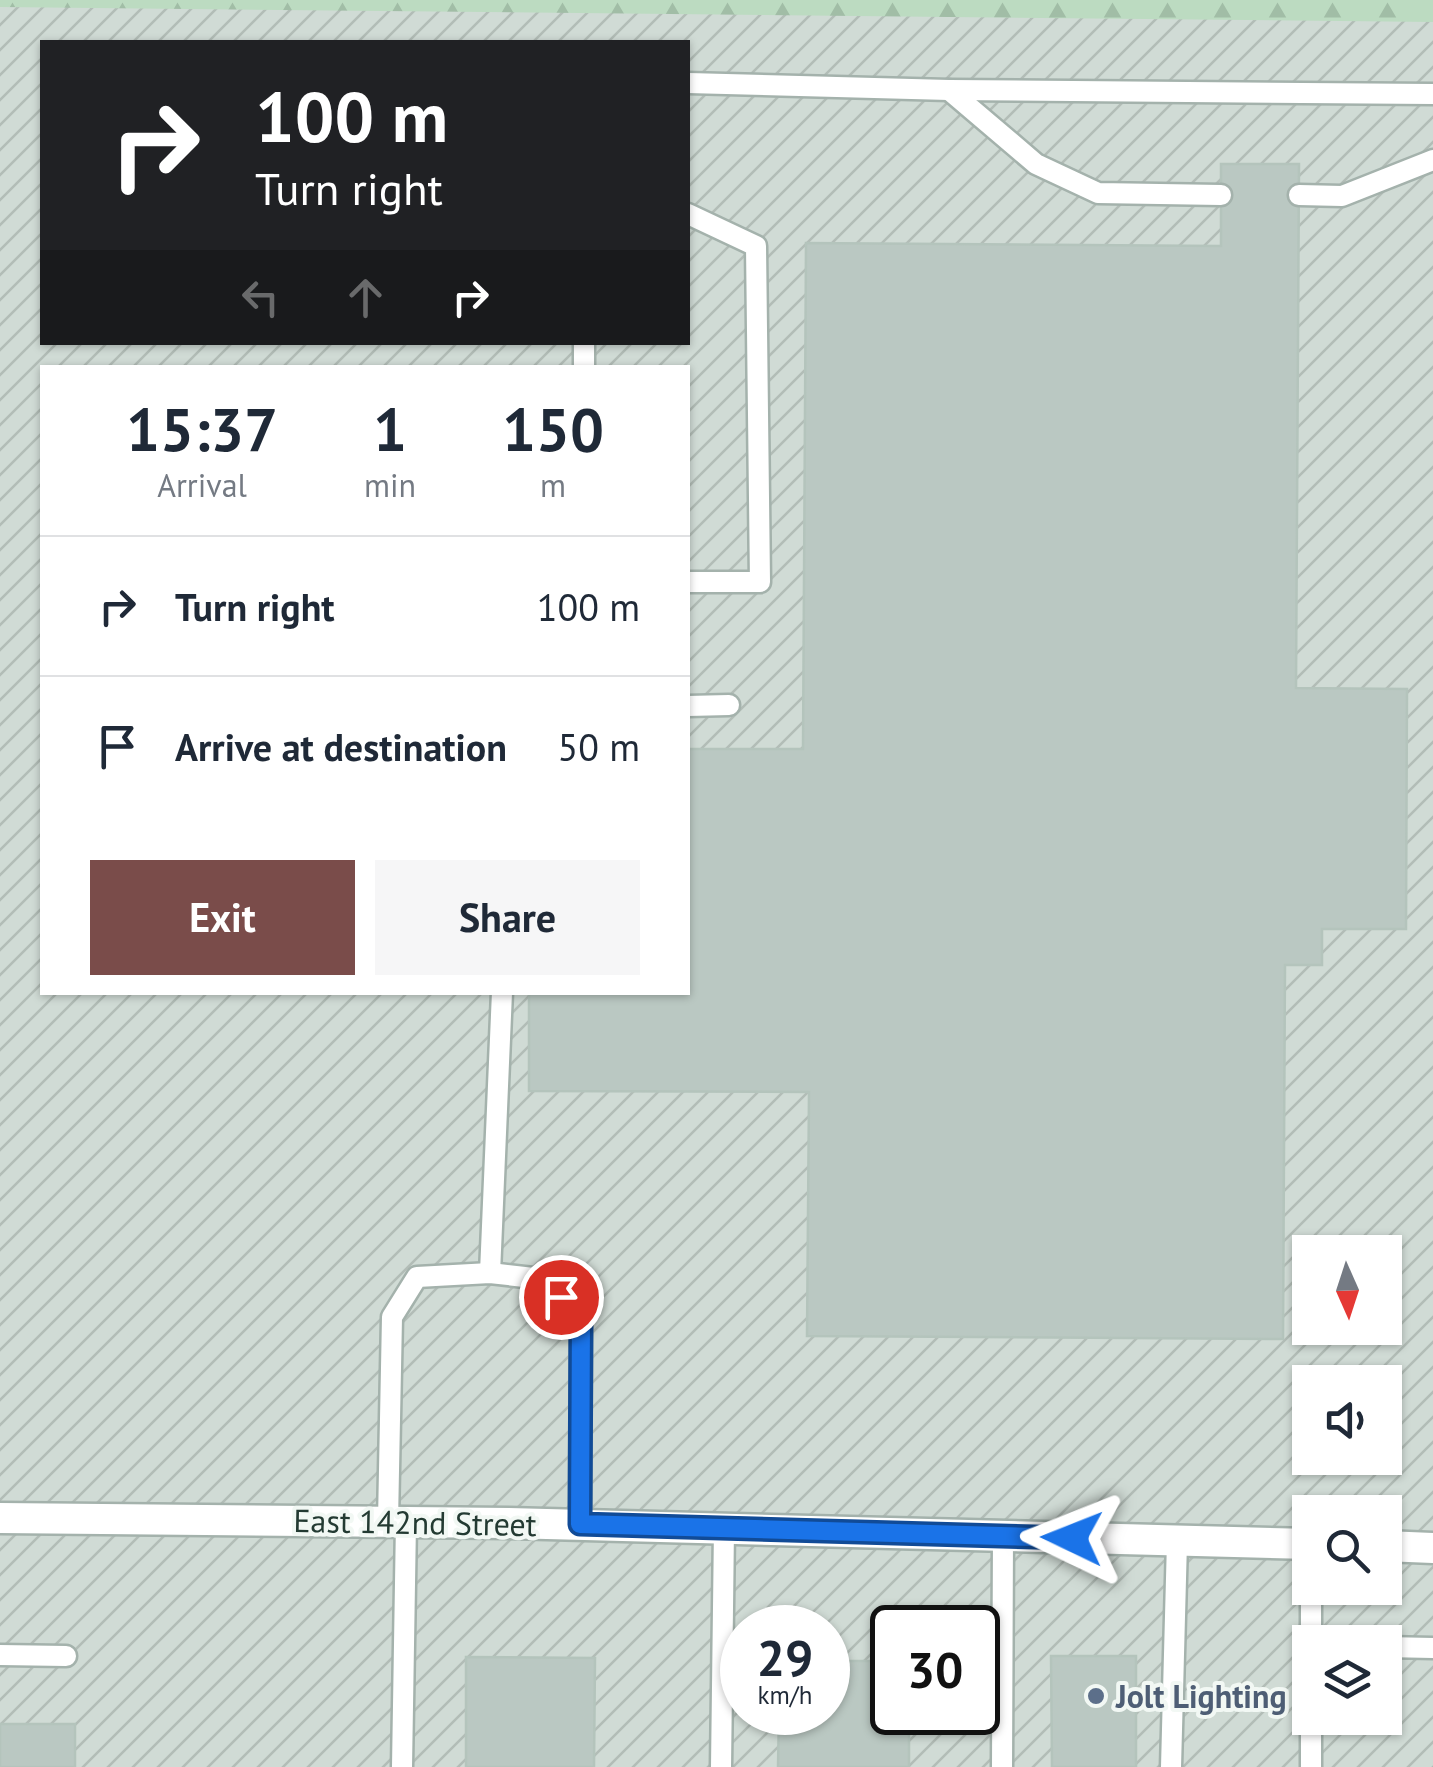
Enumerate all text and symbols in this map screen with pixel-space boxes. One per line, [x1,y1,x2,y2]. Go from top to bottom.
text: 100 m [255,71,448,161]
icon: right [90,80,220,210]
text: Turn right [255,159,443,217]
icon: left [233,270,288,325]
icon: ahead [338,270,393,325]
icon: right [443,270,498,325]
text: 15:37 [126,390,278,468]
text: 1 [373,390,407,468]
text: 150 [502,390,604,468]
text: Arrival [157,464,247,506]
text: min [364,464,416,506]
text: m [540,464,566,506]
icon: right [90,579,145,634]
text: Turn right [175,582,335,631]
text: 100 m [537,582,640,631]
icon: arrive [90,719,145,774]
text: Arrive at destination [175,722,507,771]
text: 50 m [558,722,640,771]
button: Exit [90,860,355,975]
button: Share [375,860,640,975]
north arrow [1292,1235,1402,1345]
map controls [1292,1235,1402,1735]
pin [519,1255,604,1340]
icon: arrive [534,1270,589,1325]
button: sound [1292,1365,1402,1475]
position arrow [1020,1486,1124,1590]
button: search [1292,1495,1402,1605]
street label: East 142nd Street [293,1499,537,1545]
speed limit sign: 30 [870,1605,1000,1735]
text: 29 [757,1625,813,1690]
button: layers [1292,1625,1402,1735]
place label: Jolt Lighting [1115,1675,1287,1717]
text: km/h [758,1679,812,1711]
marker: Jolt Lighting [1085,1685,1107,1707]

